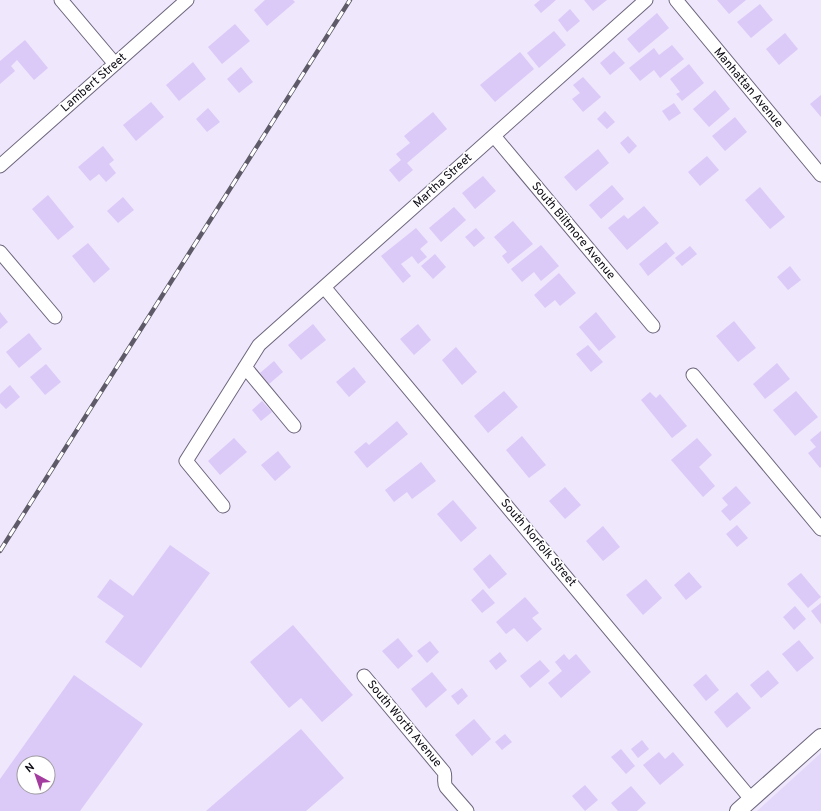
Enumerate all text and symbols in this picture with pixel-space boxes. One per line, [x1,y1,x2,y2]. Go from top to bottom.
street label: Manhattan Avenue [710,45,786,131]
street label: Lambert Street [58,50,130,116]
street label: Martha Street [410,150,476,212]
street label: South Biltmore Avenue [527,179,619,283]
street label: South Norfolk Street [497,496,579,590]
street label: South Worth Avenue [363,677,445,771]
north arrow [16,755,56,795]
text: N [23,760,38,776]

